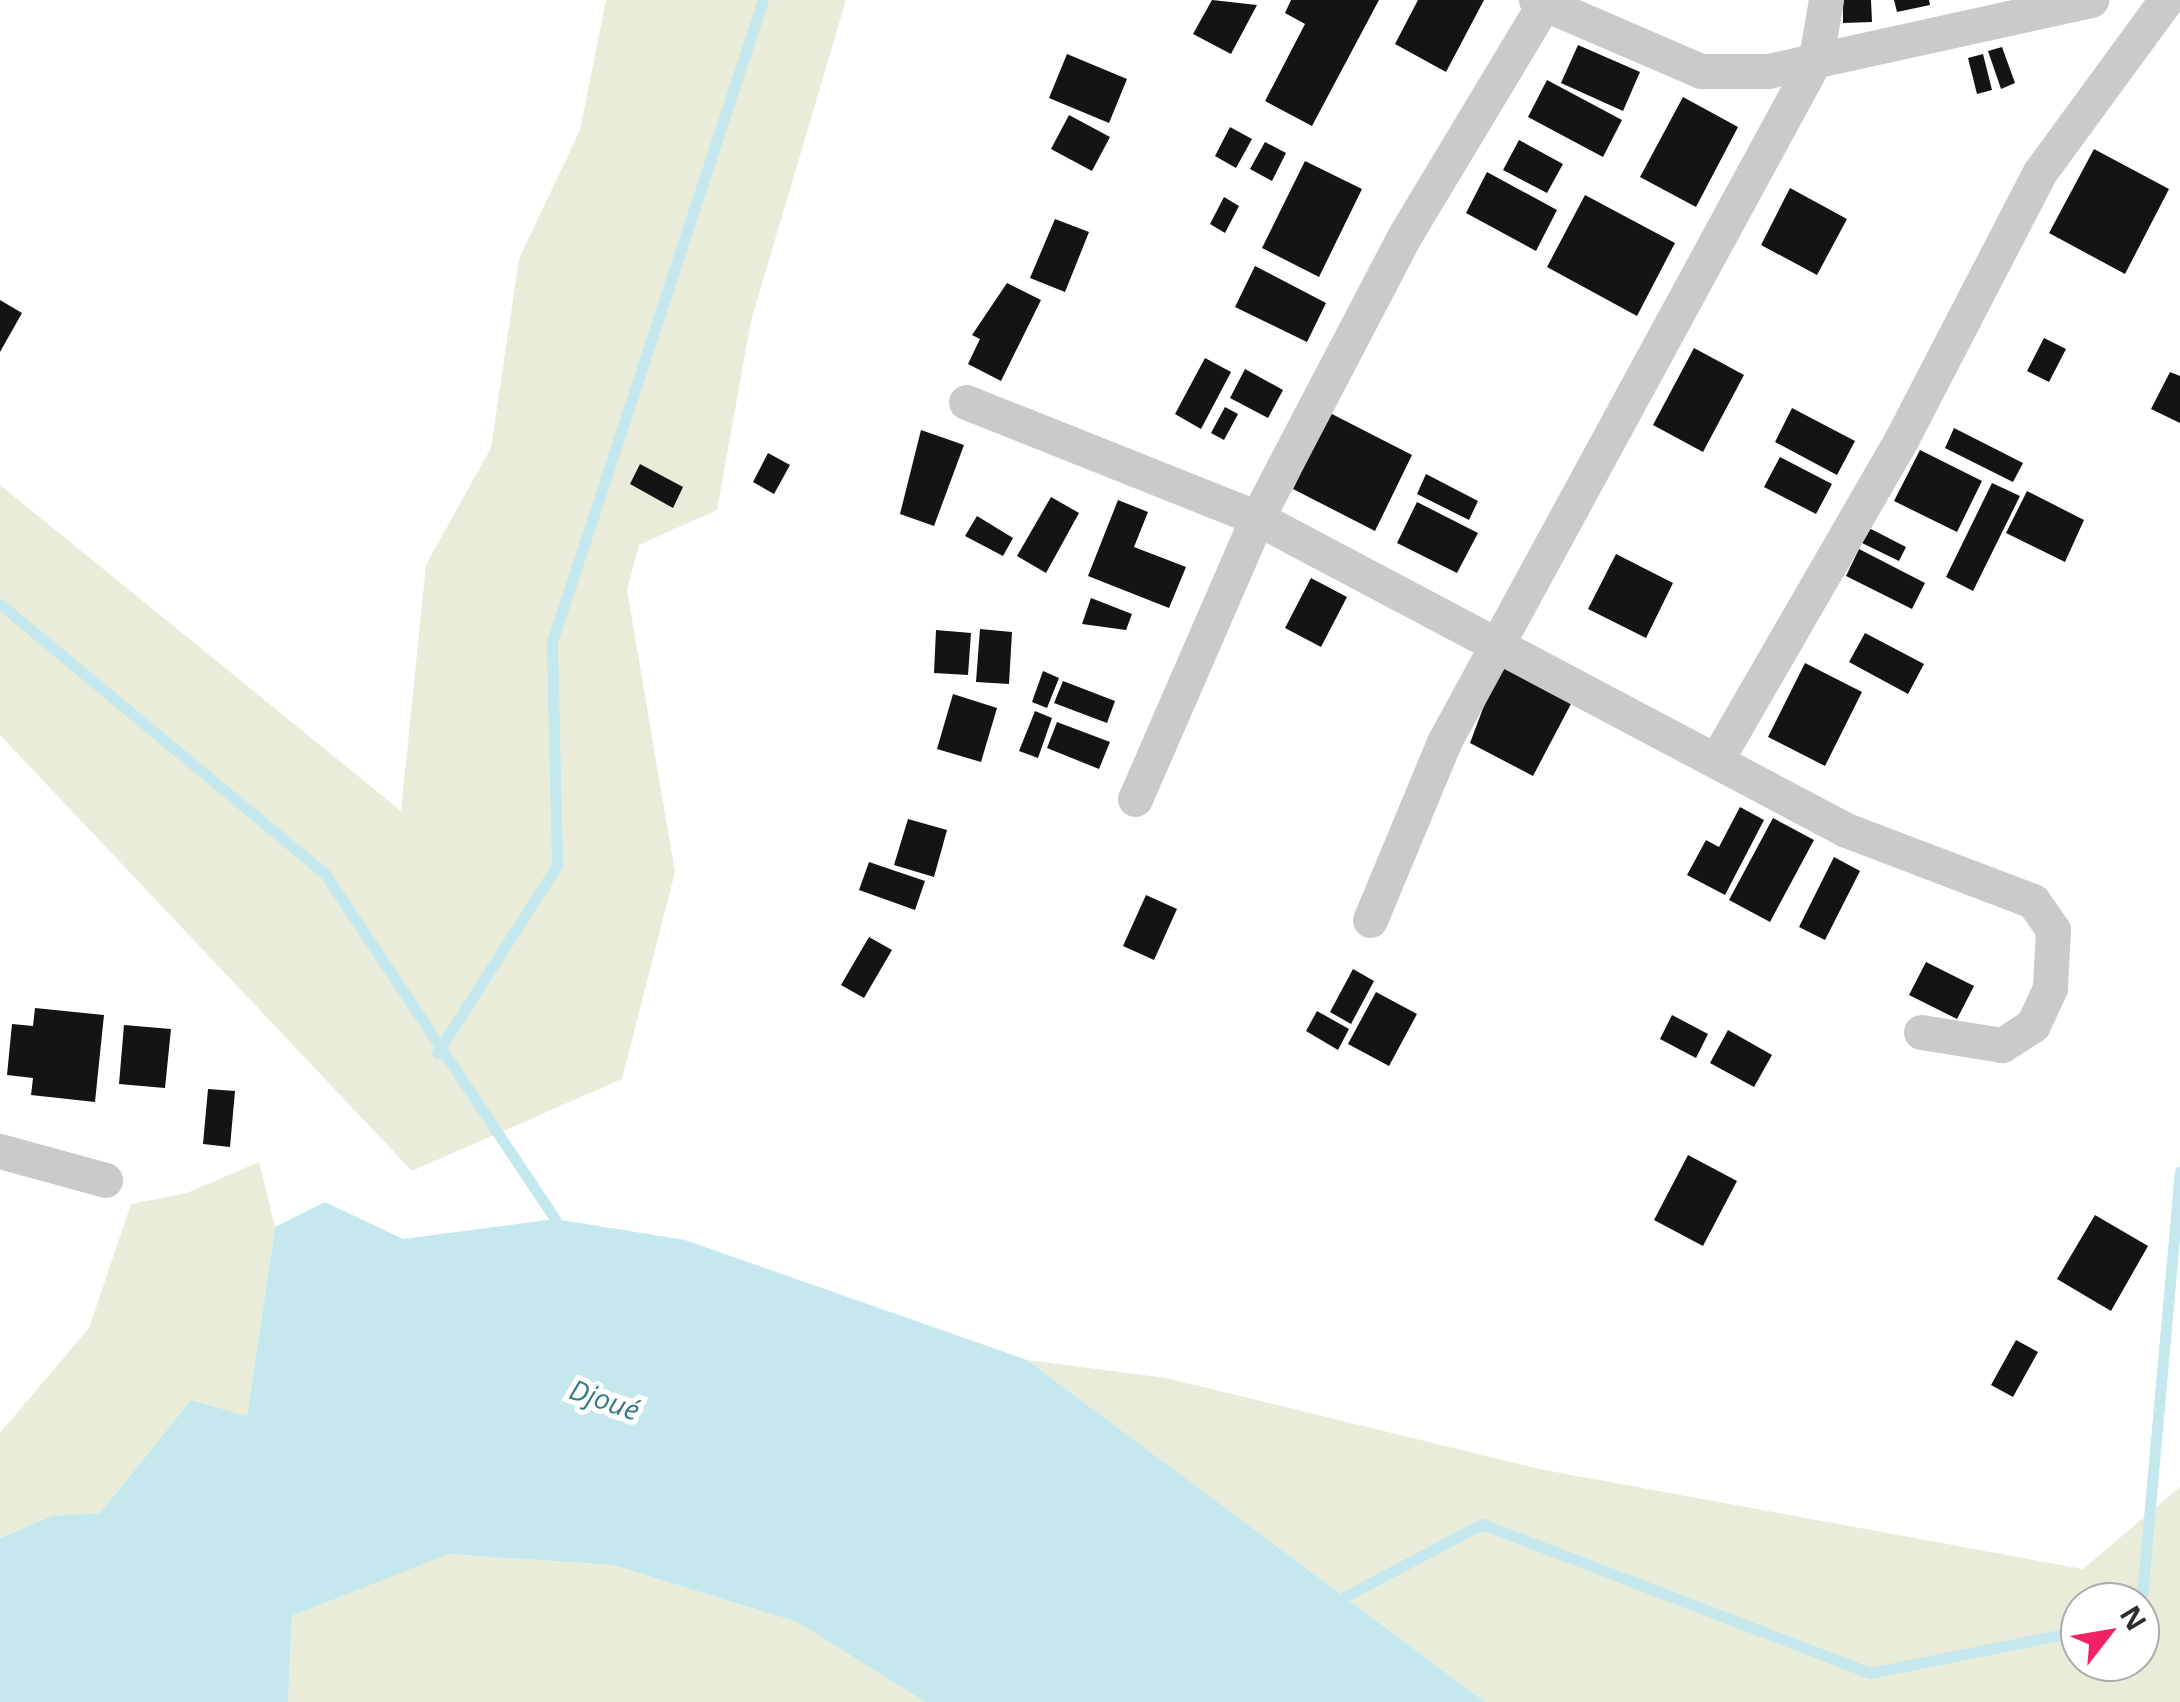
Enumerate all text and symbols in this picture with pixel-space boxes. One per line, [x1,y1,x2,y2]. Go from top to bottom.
water label: Djoué [566,1371,644,1427]
north arrow [2060,1582,2160,1682]
text: N [2112,1598,2156,1637]

